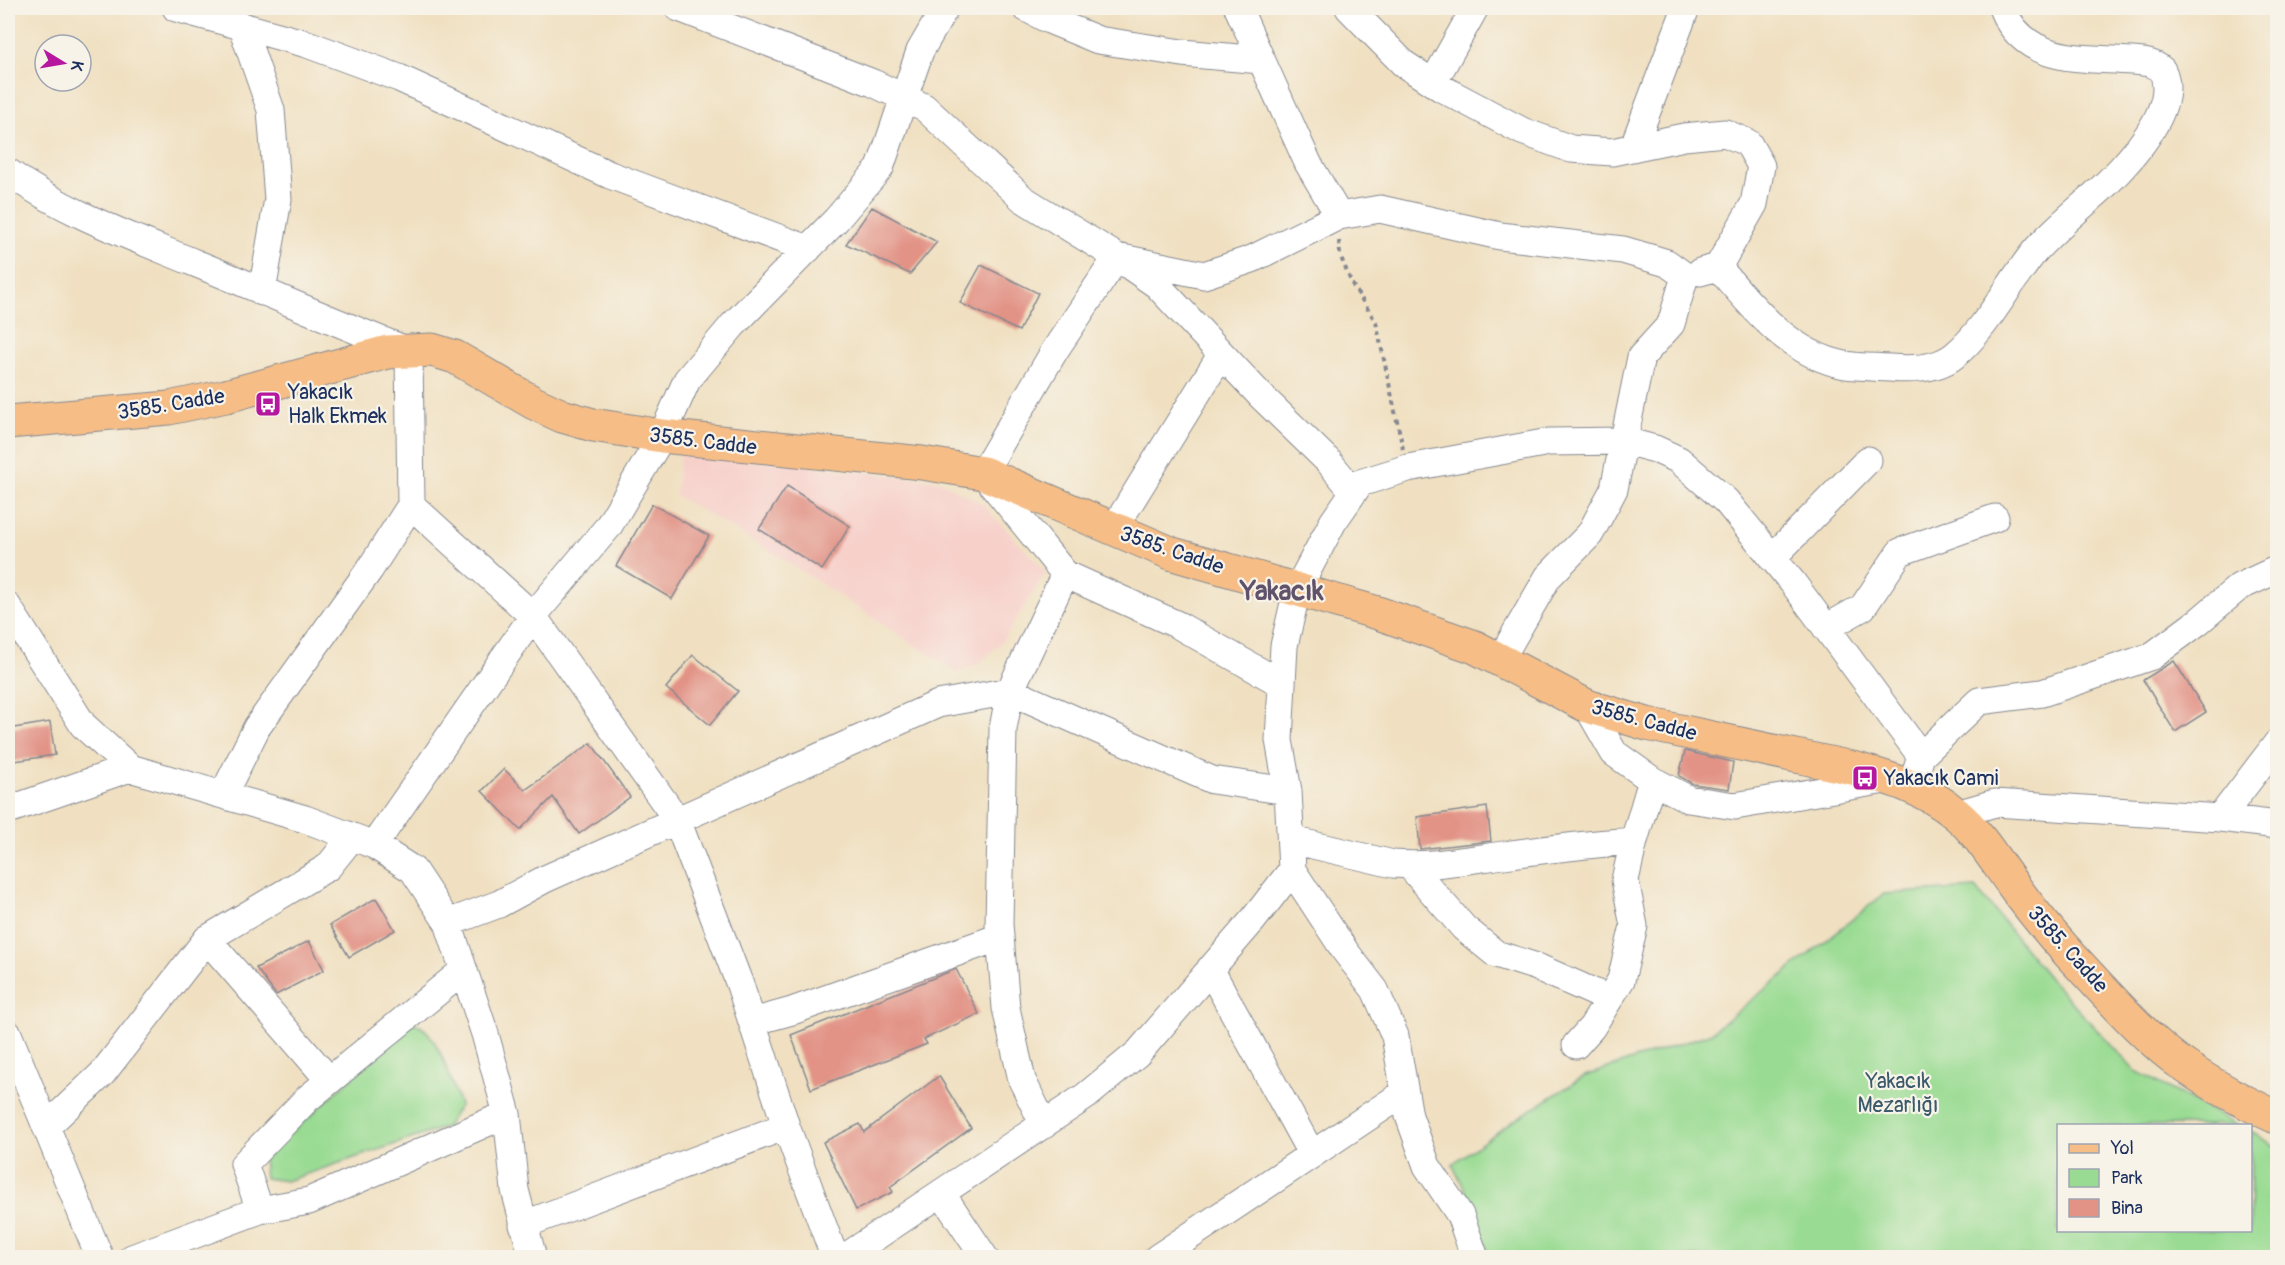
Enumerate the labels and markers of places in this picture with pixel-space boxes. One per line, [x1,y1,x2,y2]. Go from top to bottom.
place label: Yakacık Halk Ekmek [287,379,387,430]
bus stop icon: Yakacık Halk Ekmek [253,389,283,419]
bus stop icon: Yakacık Cami [1850,763,1880,793]
place label: Yakacık Cami [1883,765,1999,792]

